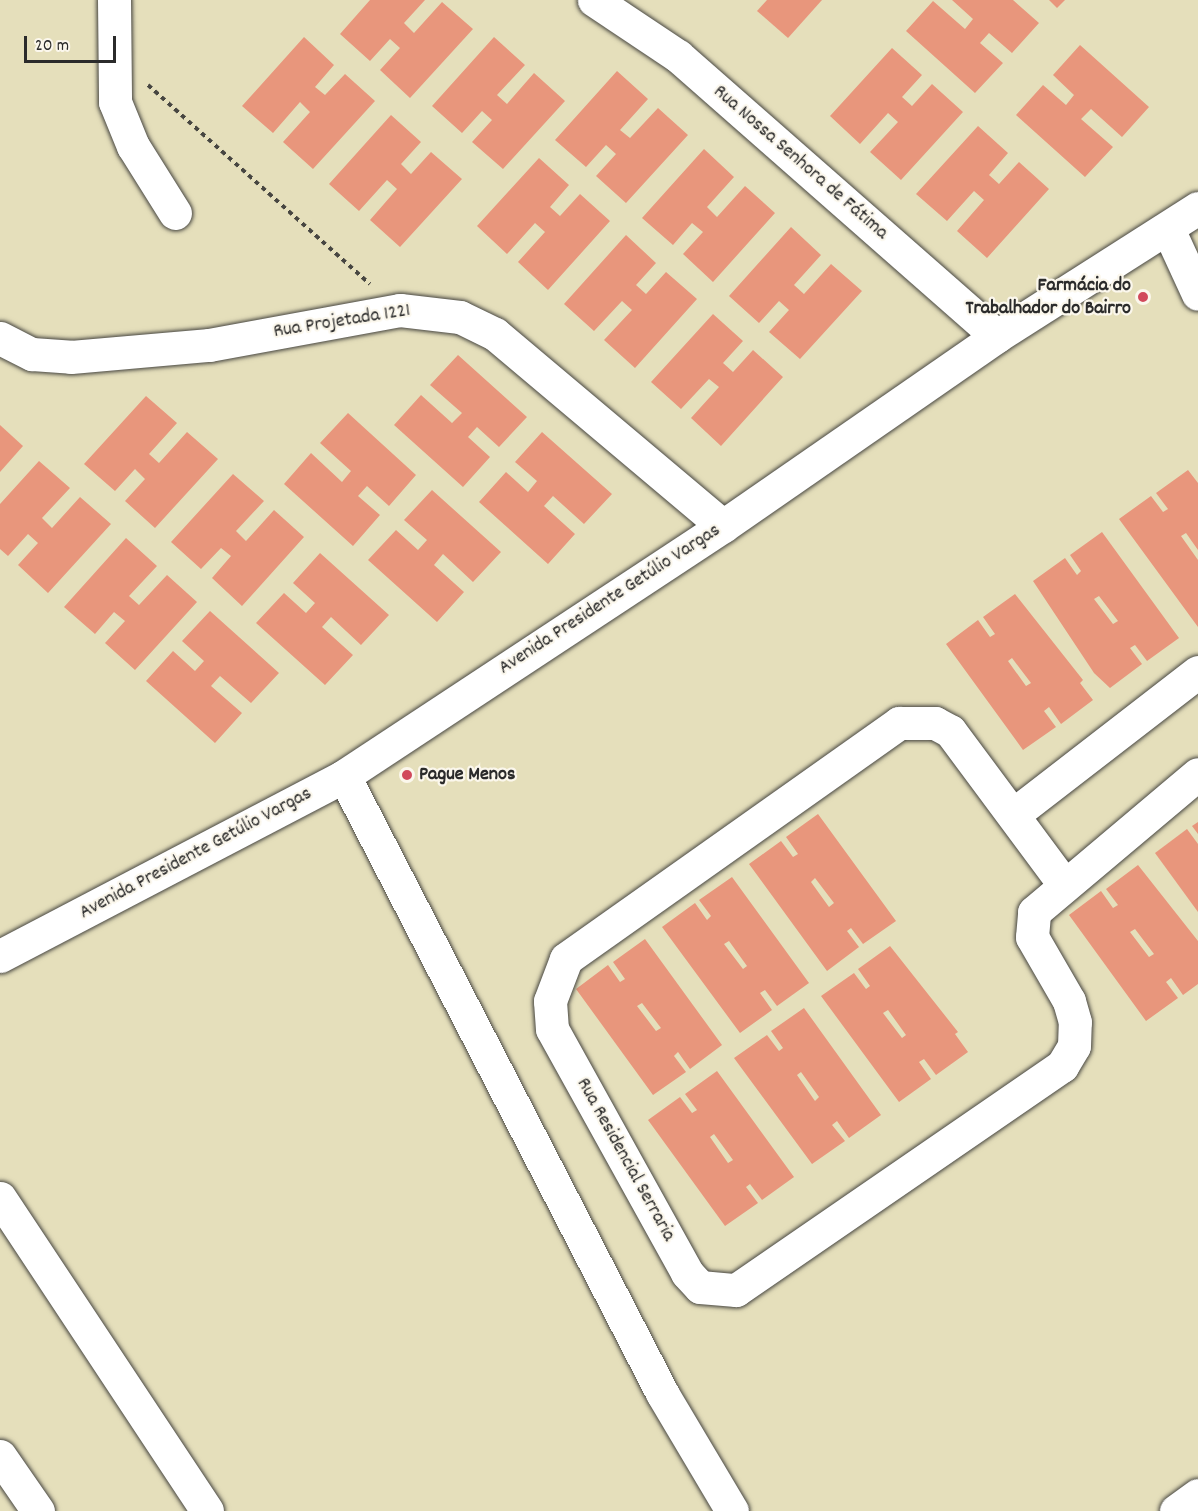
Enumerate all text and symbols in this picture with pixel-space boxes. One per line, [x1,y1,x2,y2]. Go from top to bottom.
scale bar [27,24,118,62]
text: 20 m [35,34,69,59]
street label: Rua Nossa Senhora de Fátima [708,80,892,246]
place label: Farmácia do Trabalhador do Bairro [965,274,1131,321]
marker: Farmácia do Trabalhador do Bairro [1136,290,1150,304]
street label: Rua Projetada 1221 [272,299,412,345]
street label: Avenida Presidente Getúlio Vargas [495,519,725,681]
place label: Pague Menos [419,763,515,787]
marker: Pague Menos [400,768,414,782]
street label: Avenida Presidente Getúlio Vargas [76,782,316,926]
street label: Rua Residencial Serraria [570,1074,680,1246]

